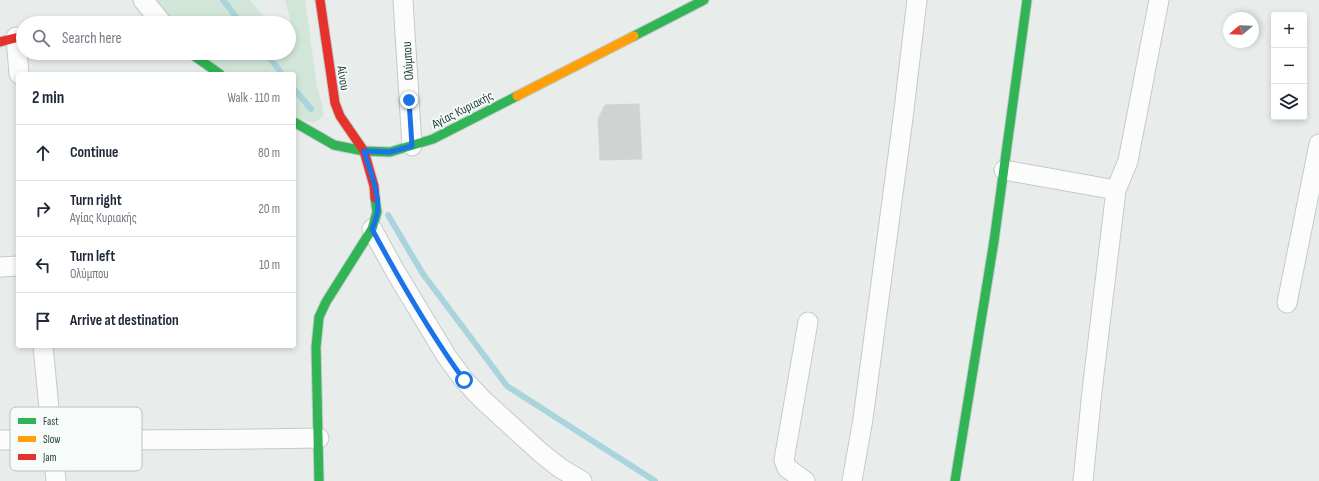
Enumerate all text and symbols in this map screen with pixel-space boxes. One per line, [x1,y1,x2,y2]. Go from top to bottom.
north arrow [1223,12,1259,48]
map controls [1271,12,1307,120]
button: + [1271,12,1307,48]
search box [16,16,296,60]
icon: search [30,27,52,49]
text: Search here [62,29,122,48]
street label: Ολύμπου [399,41,417,81]
button: − [1271,48,1307,84]
street label: Αίνου [333,64,353,92]
button: layers [1271,84,1307,120]
text: 2 min [32,88,64,108]
street label: Αγίας Κυριακής [428,88,496,133]
text: Walk · 110 m [227,90,280,106]
route end [400,91,418,109]
icon: ahead [32,142,54,164]
text: Continue [70,143,119,162]
text: 80 m [258,145,280,161]
text: Turn right [70,191,122,210]
icon: right [32,198,54,220]
text: 20 m [258,201,280,217]
text: Αγίας Κυριακής [70,210,137,226]
text: Turn left [70,247,115,266]
icon: left [32,254,54,276]
text: 10 m [259,257,280,273]
text: Ολύμπου [70,266,109,282]
icon: arrive [32,310,54,332]
text: Arrive at destination [70,311,179,330]
route start [455,371,473,389]
legend [10,407,142,471]
text: Fast [43,415,59,428]
text: Slow [43,433,60,446]
text: Jam [42,451,57,464]

